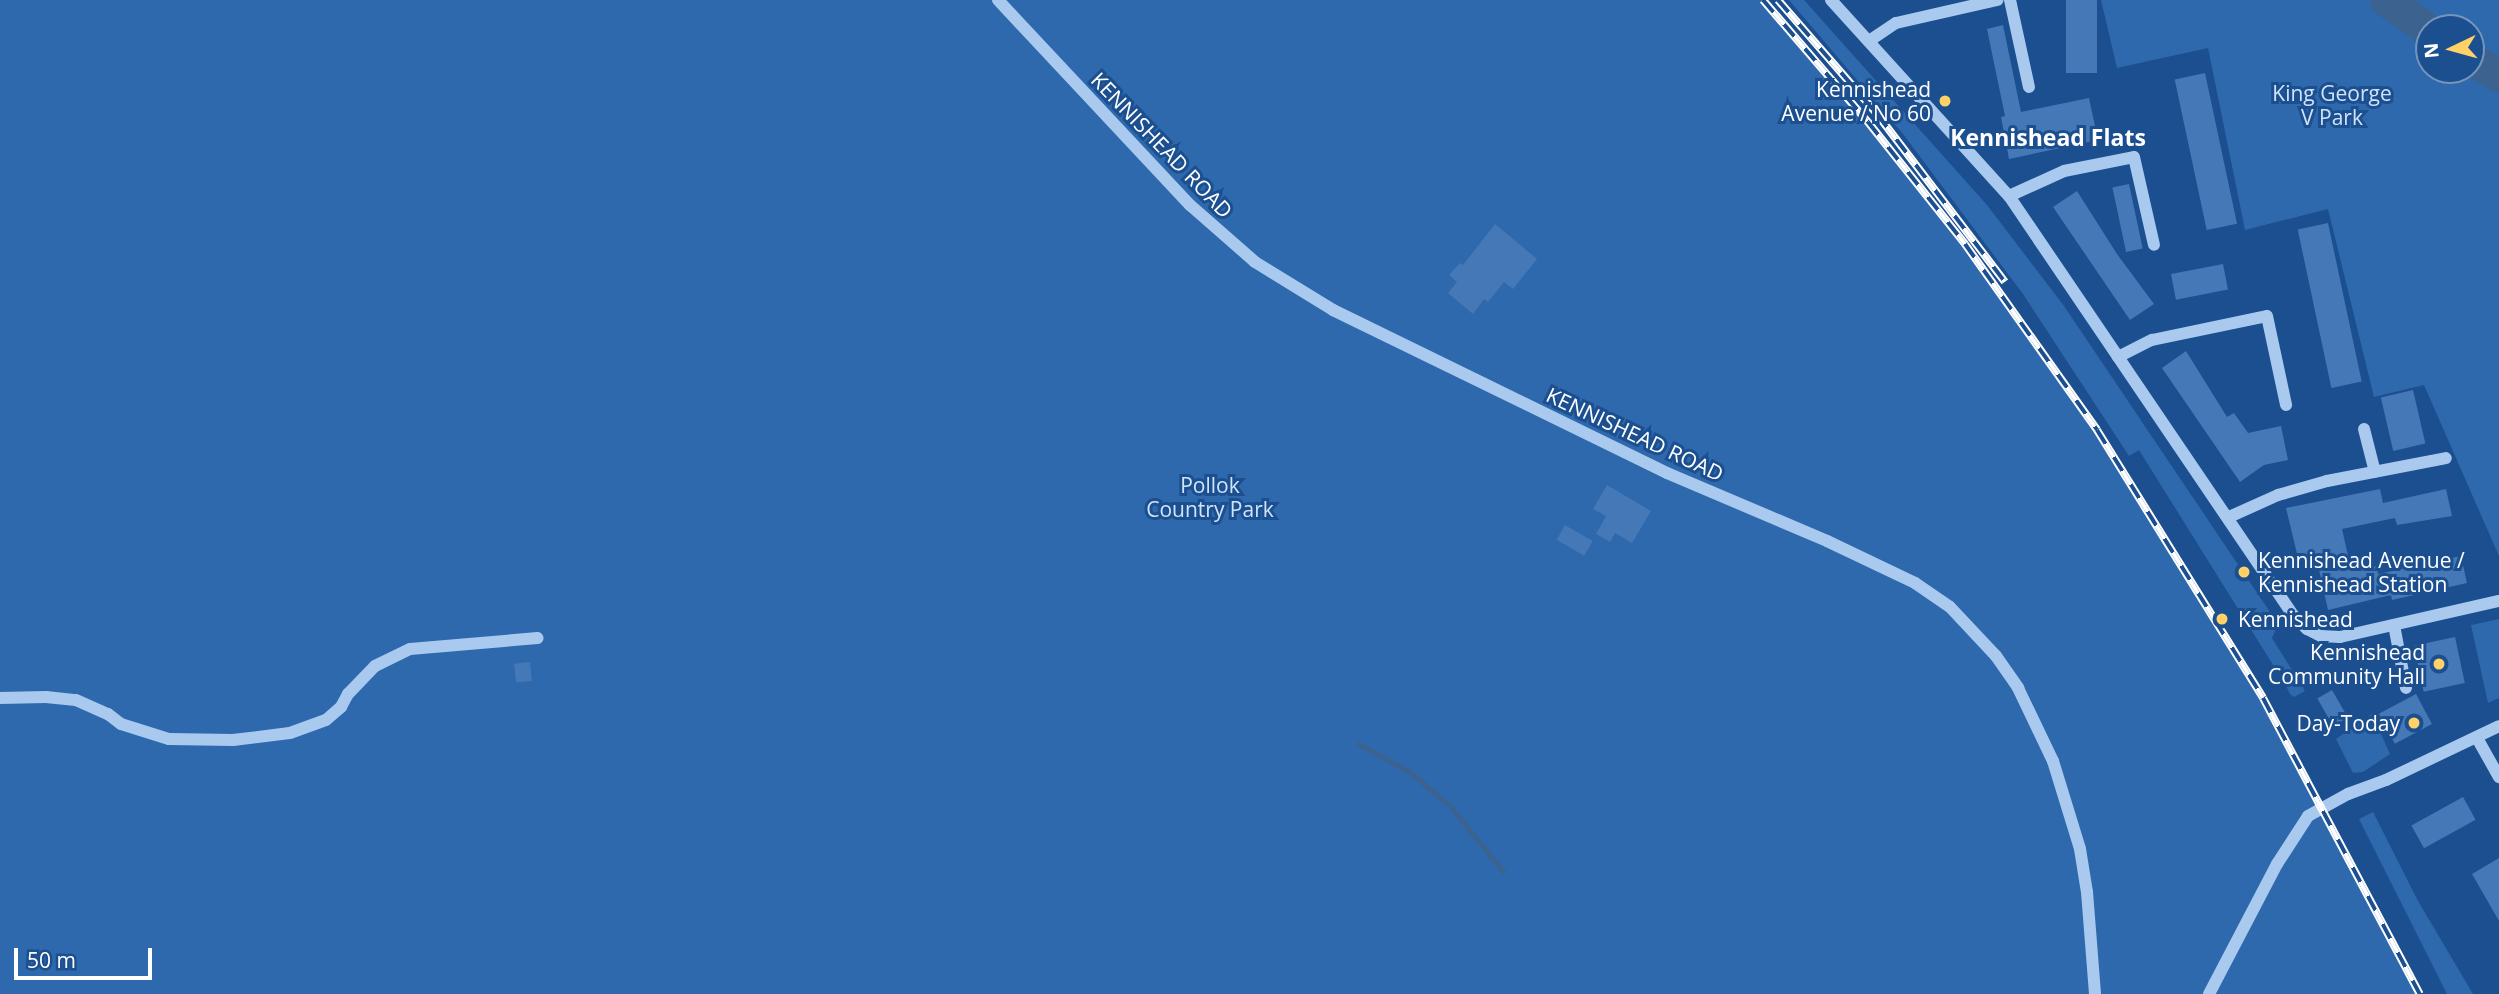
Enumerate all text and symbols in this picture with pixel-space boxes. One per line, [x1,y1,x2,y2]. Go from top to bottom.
north arrow [2415,14,2485,84]
text: N [2417,42,2445,59]
street label: KENNISHEAD ROAD [1086,67,1238,223]
place label: Kennishead Avenue / No 60 [1781,76,1931,126]
park label: King George V Park [2272,80,2392,130]
marker: Kennishead Avenue / No 60 [1937,93,1953,109]
district label: Kennishead Flats [1950,123,2146,151]
street label: KENNISHEAD ROAD [1542,382,1728,486]
park label: Pollok Country Park [1146,472,1274,522]
place label: Kennishead Avenue / Kennishead Station [2258,547,2465,597]
marker: Kennishead Avenue / Kennishead Station [2236,564,2252,580]
place label: Kennishead [2238,606,2353,632]
marker: Kennishead [2212,609,2232,629]
place label: Kennishead Community Hall [2268,639,2425,689]
marker: Kennishead Community Hall [2431,656,2447,672]
place label: Day-Today [2297,710,2400,736]
marker: Day-Today [2406,715,2422,731]
scale bar [18,934,156,978]
text: 50 m [27,946,76,974]

